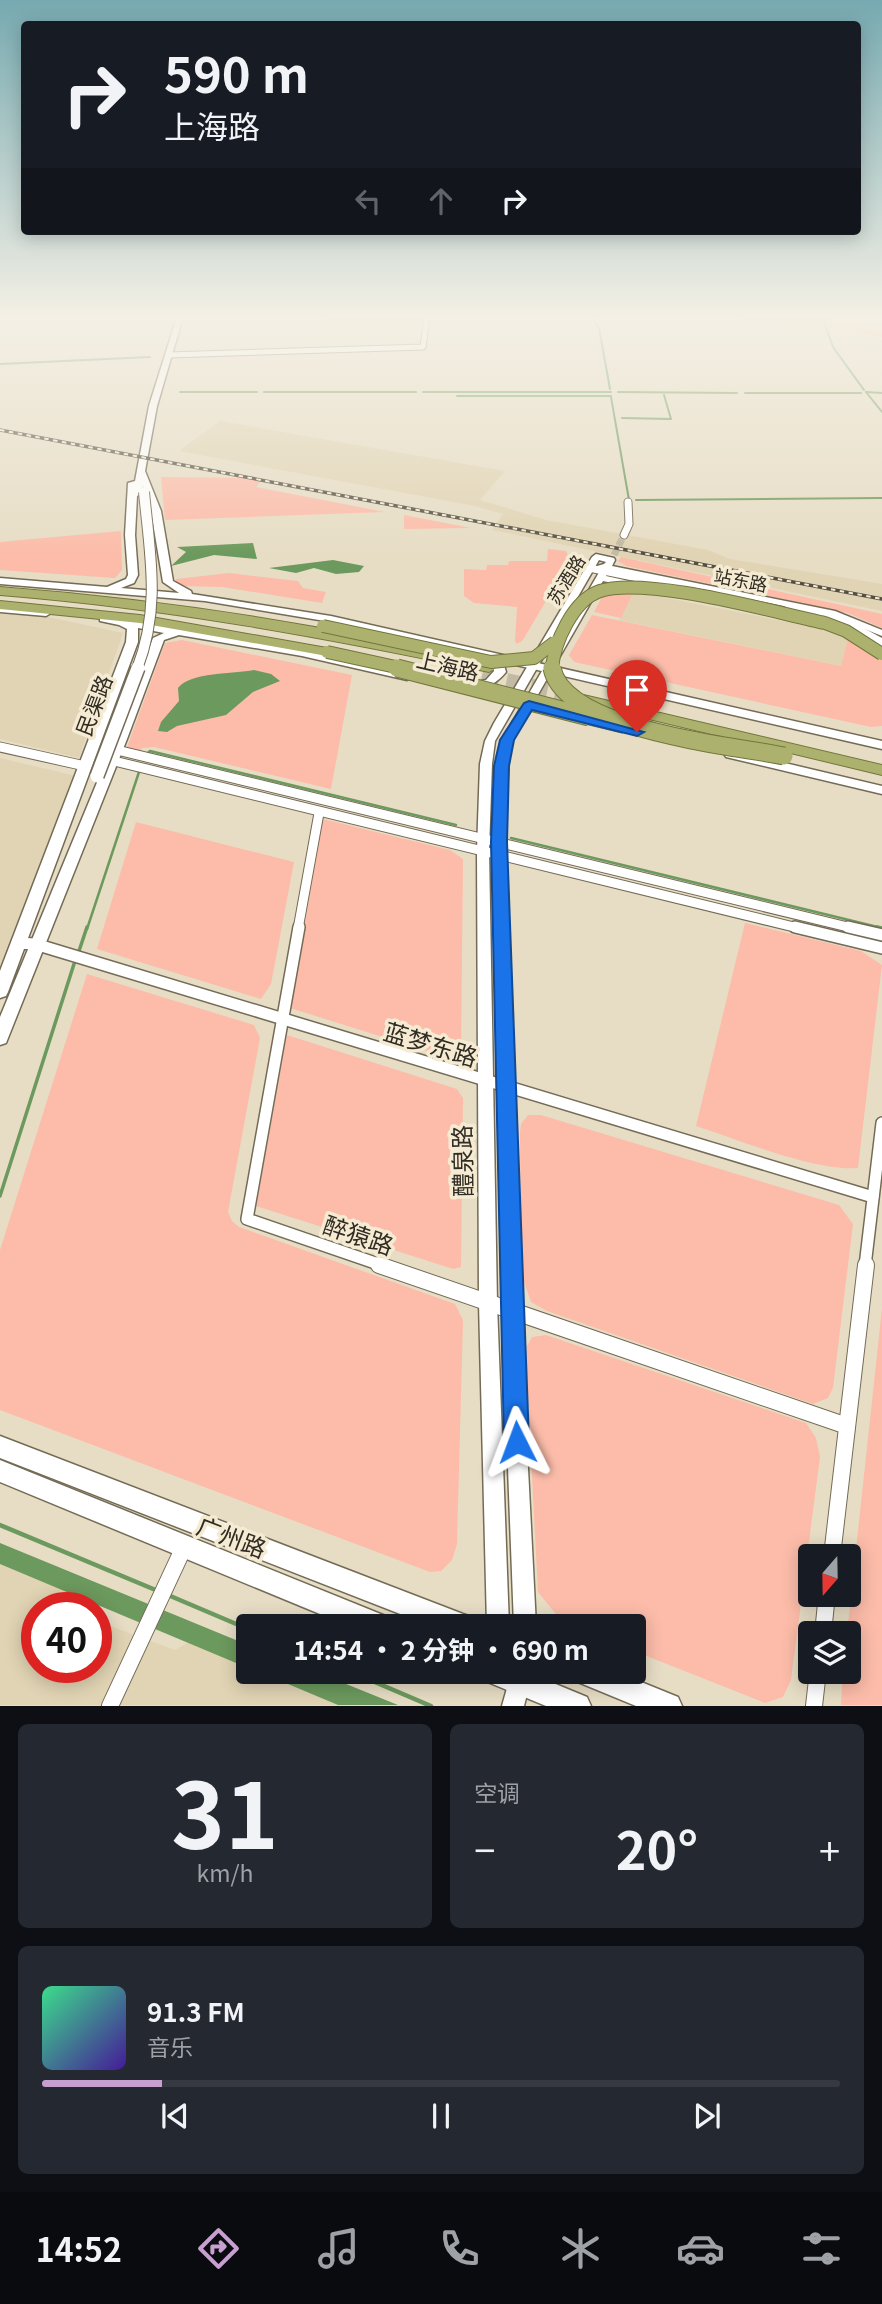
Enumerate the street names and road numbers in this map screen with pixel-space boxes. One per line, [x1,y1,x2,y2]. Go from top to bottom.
street label: 苏酒路 [540,549,590,609]
street label: 站东路 [712,561,770,597]
street label: 上海路 [414,643,482,687]
street label: 民渠路 [68,670,118,740]
street label: 蓝梦东路 [380,1012,482,1074]
street label: 醴泉路 [443,1125,479,1197]
street label: 醉猿路 [319,1206,399,1262]
street label: 广州路 [192,1507,272,1565]

